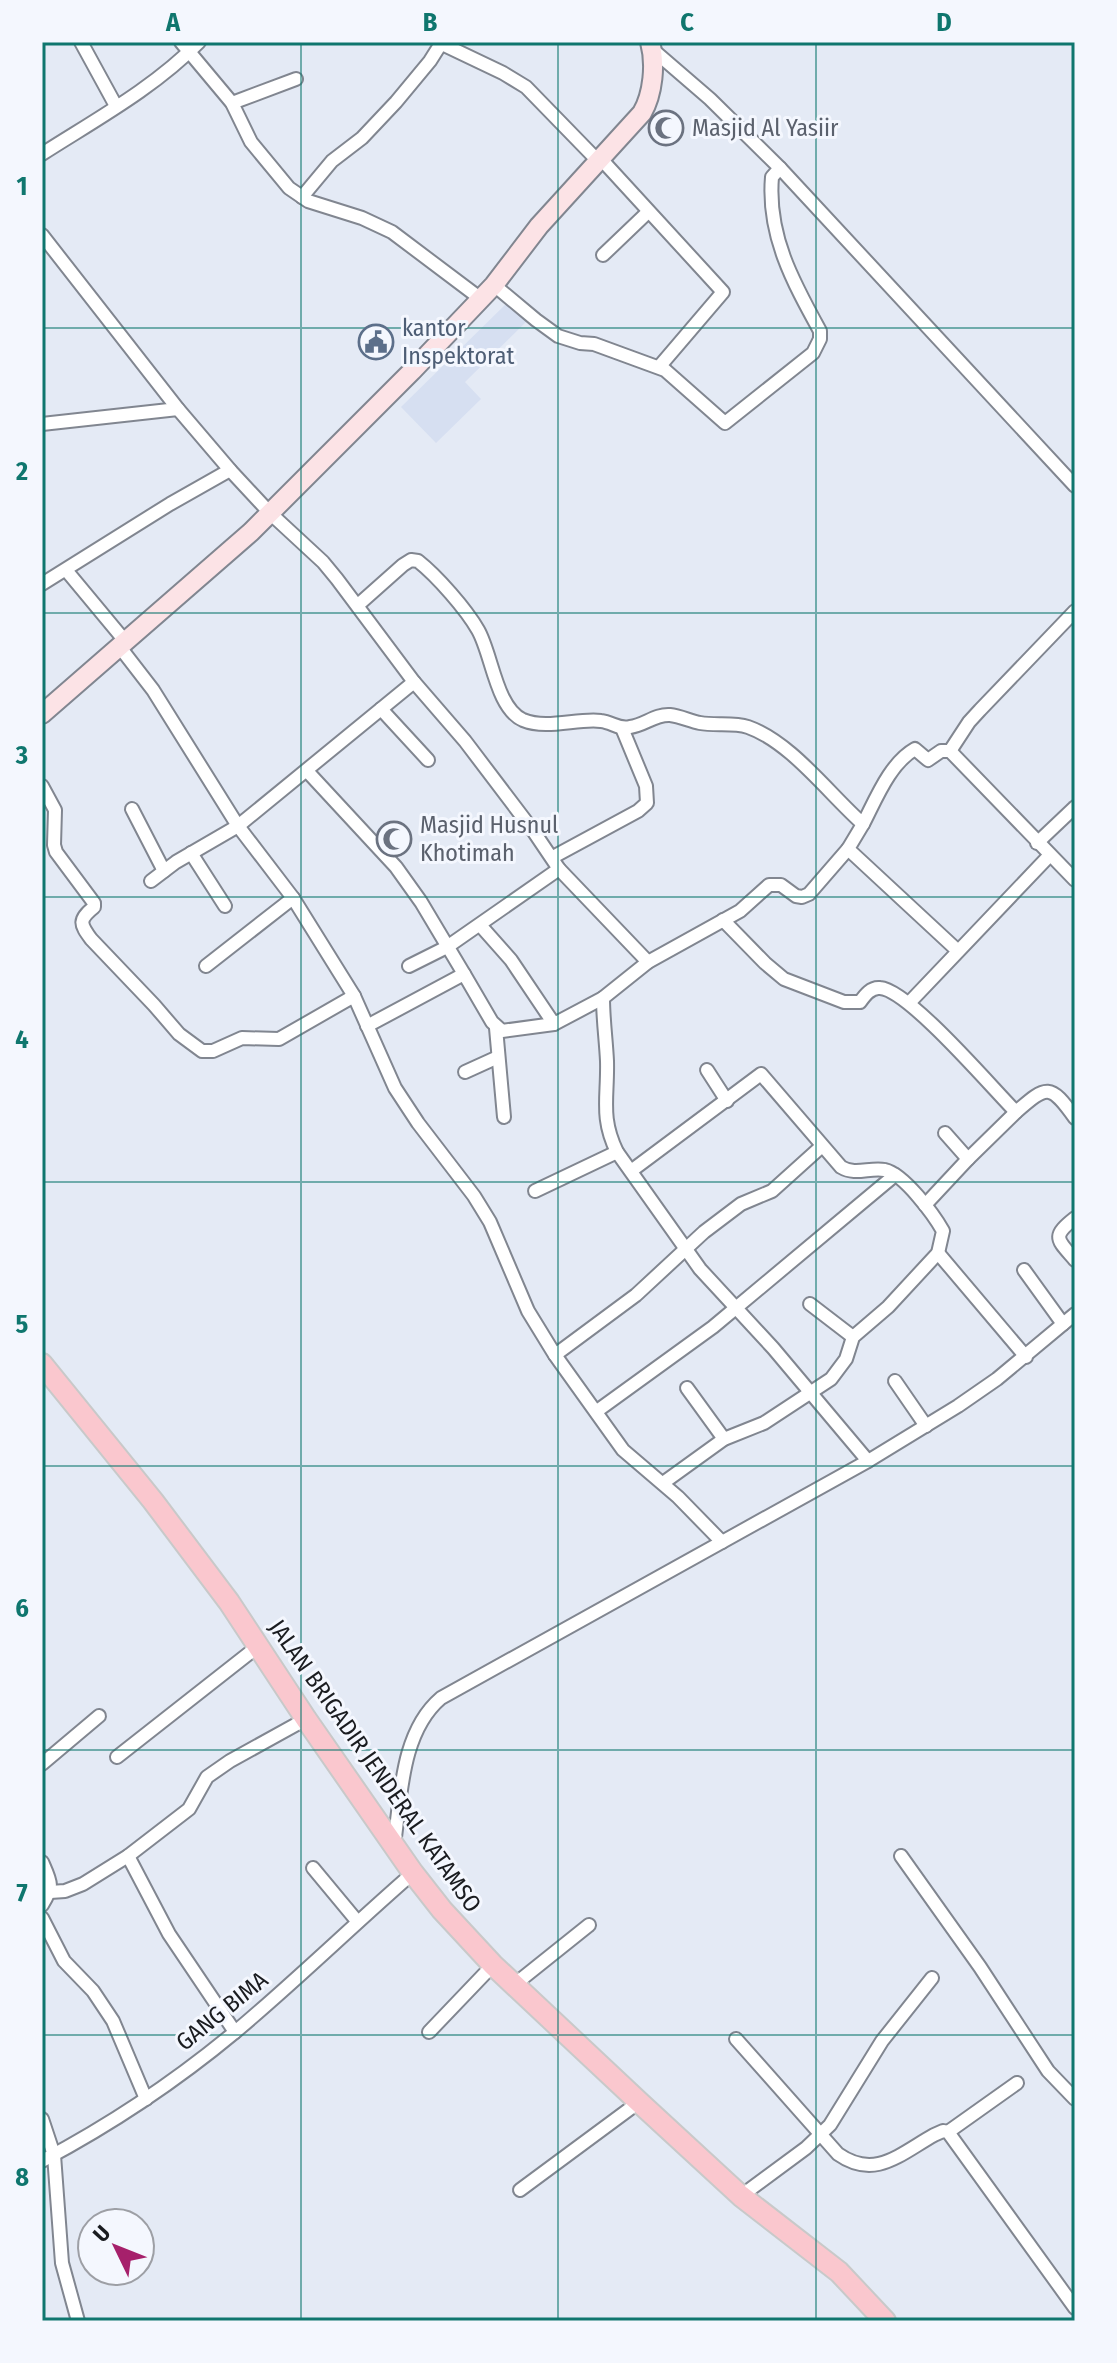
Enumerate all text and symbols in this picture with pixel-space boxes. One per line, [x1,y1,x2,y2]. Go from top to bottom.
text: A [165,7,181,38]
text: B [423,7,438,38]
text: C [680,7,694,38]
text: D [936,7,952,38]
mosque icon: Masjid Al Yasiir [647,109,685,147]
place label: Masjid Al Yasiir [692,114,839,142]
text: 1 [17,171,28,202]
place label: kantor Inspektorat [402,314,514,370]
public building icon: kantor Inspektorat [357,323,395,361]
text: 2 [15,456,28,487]
text: 3 [15,740,28,771]
place label: Masjid Husnul Khotimah [420,811,558,867]
mosque icon: Masjid Husnul Khotimah [375,820,413,858]
text: 4 [15,1024,29,1055]
text: 5 [16,1309,29,1340]
text: 6 [15,1593,29,1624]
street label: JALAN BRIGADIR JENDERAL KATAMSO [263,1614,487,1918]
text: 7 [16,1878,28,1909]
street label: GANG BIMA [171,1965,274,2056]
text: 8 [15,2162,29,2193]
north arrow [76,2207,156,2287]
text: U [87,2220,116,2248]

